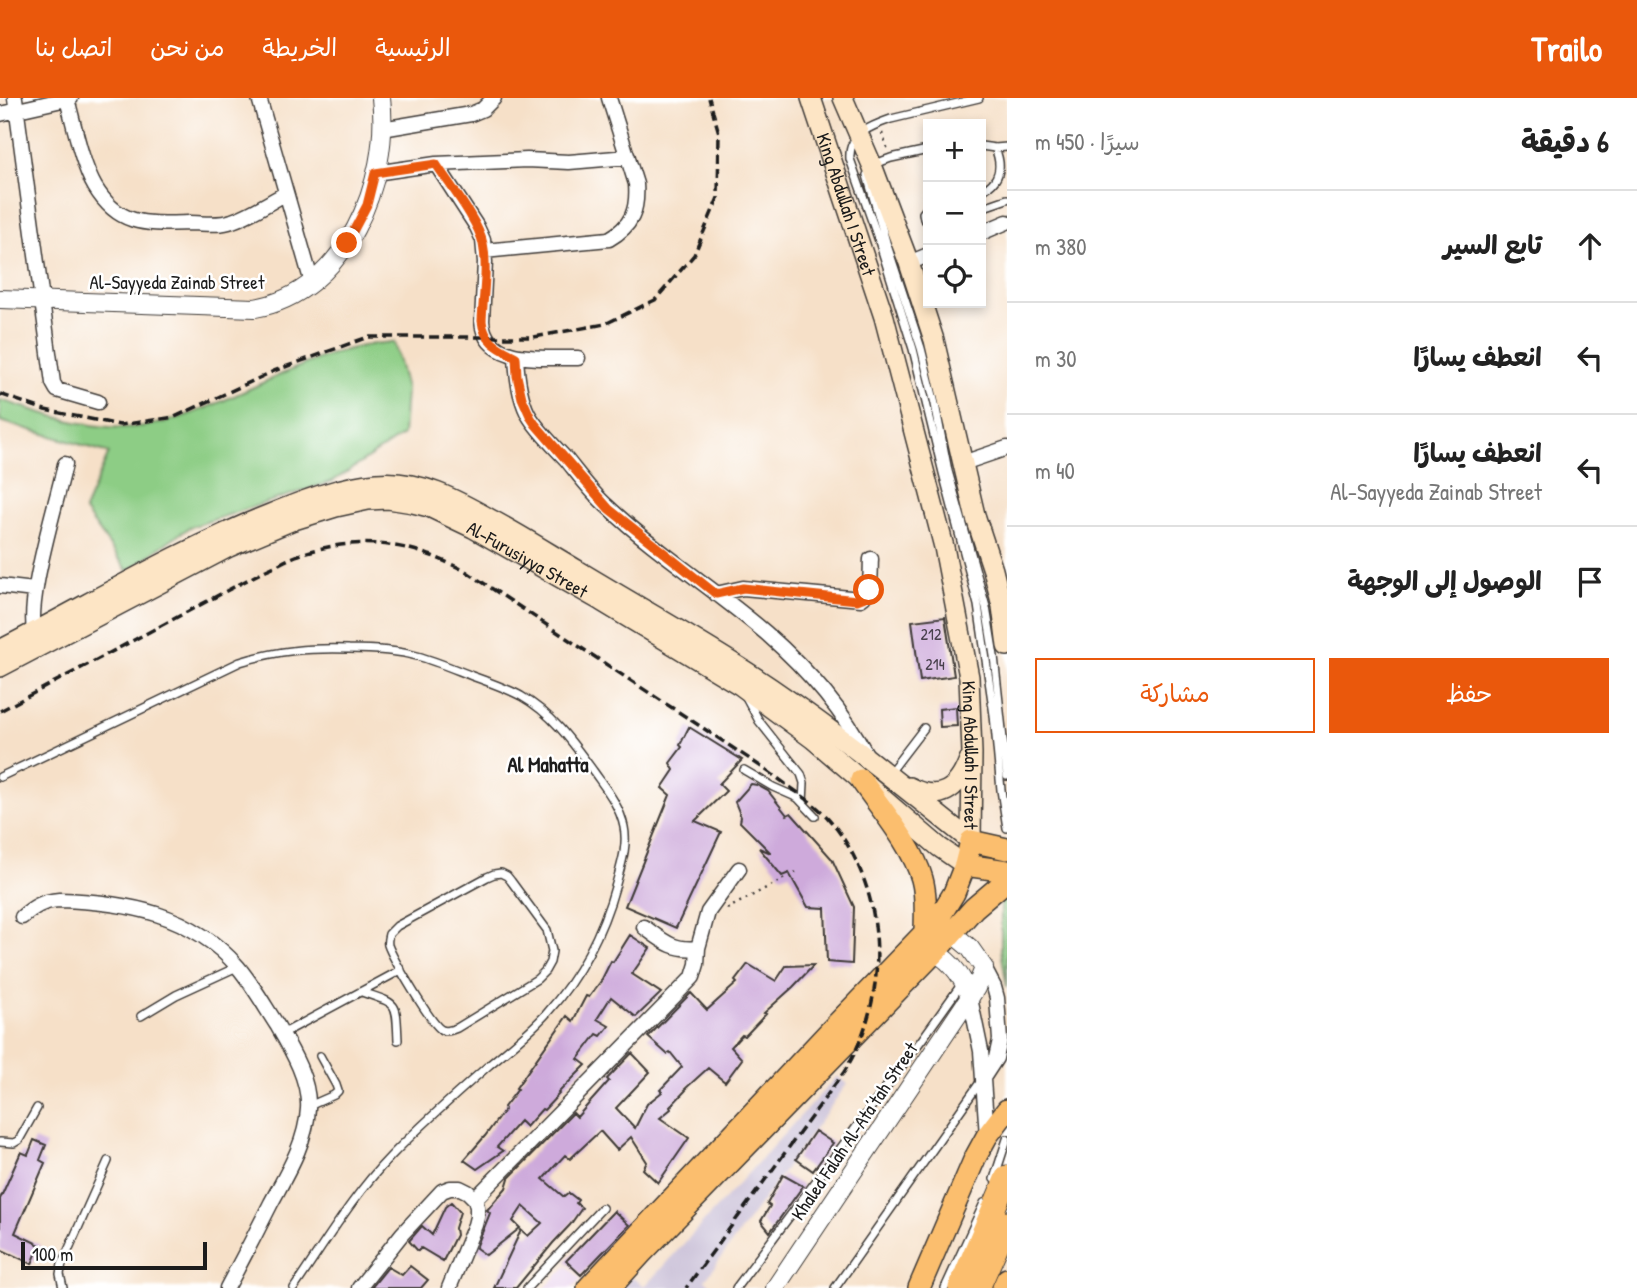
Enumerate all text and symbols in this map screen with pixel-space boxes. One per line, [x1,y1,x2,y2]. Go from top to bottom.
text: Trailo [1531,27,1602,71]
text: اتصل بنا [35,31,112,63]
text: من نحن [150,31,224,63]
text: الخريطة [262,31,337,63]
text: الرئيسية [375,31,451,63]
map controls [923,119,986,308]
button: + [923,119,986,182]
text: 6 دقيقة [1521,121,1609,161]
text: سيرًا · 450 m [1035,126,1140,157]
street label: King Abdullah I Street [811,130,882,279]
button: − [923,182,986,245]
route end [331,227,362,258]
text: تابع السير [1443,227,1542,262]
icon: ahead [1571,227,1609,265]
text: 380 m [1035,231,1087,262]
button: locate [923,245,986,308]
street label: Al-Sayyeda Zainab Street [90,269,265,295]
text: انعطف يسارًا [1413,339,1542,374]
icon: left [1571,339,1609,377]
text: 30 m [1035,343,1077,374]
text: انعطف يسارًا [1413,435,1542,470]
icon: left [1571,451,1609,489]
text: 40 m [1035,455,1075,486]
text: Al-Sayyeda Zainab Street [1330,476,1542,507]
street label: Al-Furusiyya Street [463,514,593,604]
text: الوصول إلى الوجهة [1347,563,1542,598]
icon: arrive [1571,563,1609,601]
route start [853,574,884,605]
house number: 212 [921,623,942,645]
house number: 214 [925,653,945,675]
button: مشاركة [1035,658,1315,733]
button: حفظ [1329,658,1609,733]
street label: King Abdullah I Street [956,680,985,830]
district label: Al Mahatta [507,750,589,779]
street label: Khaled Falah Al-Ata’tah Street [785,1037,924,1225]
scale bar [21,1239,206,1271]
text: 100 m [32,1241,73,1267]

